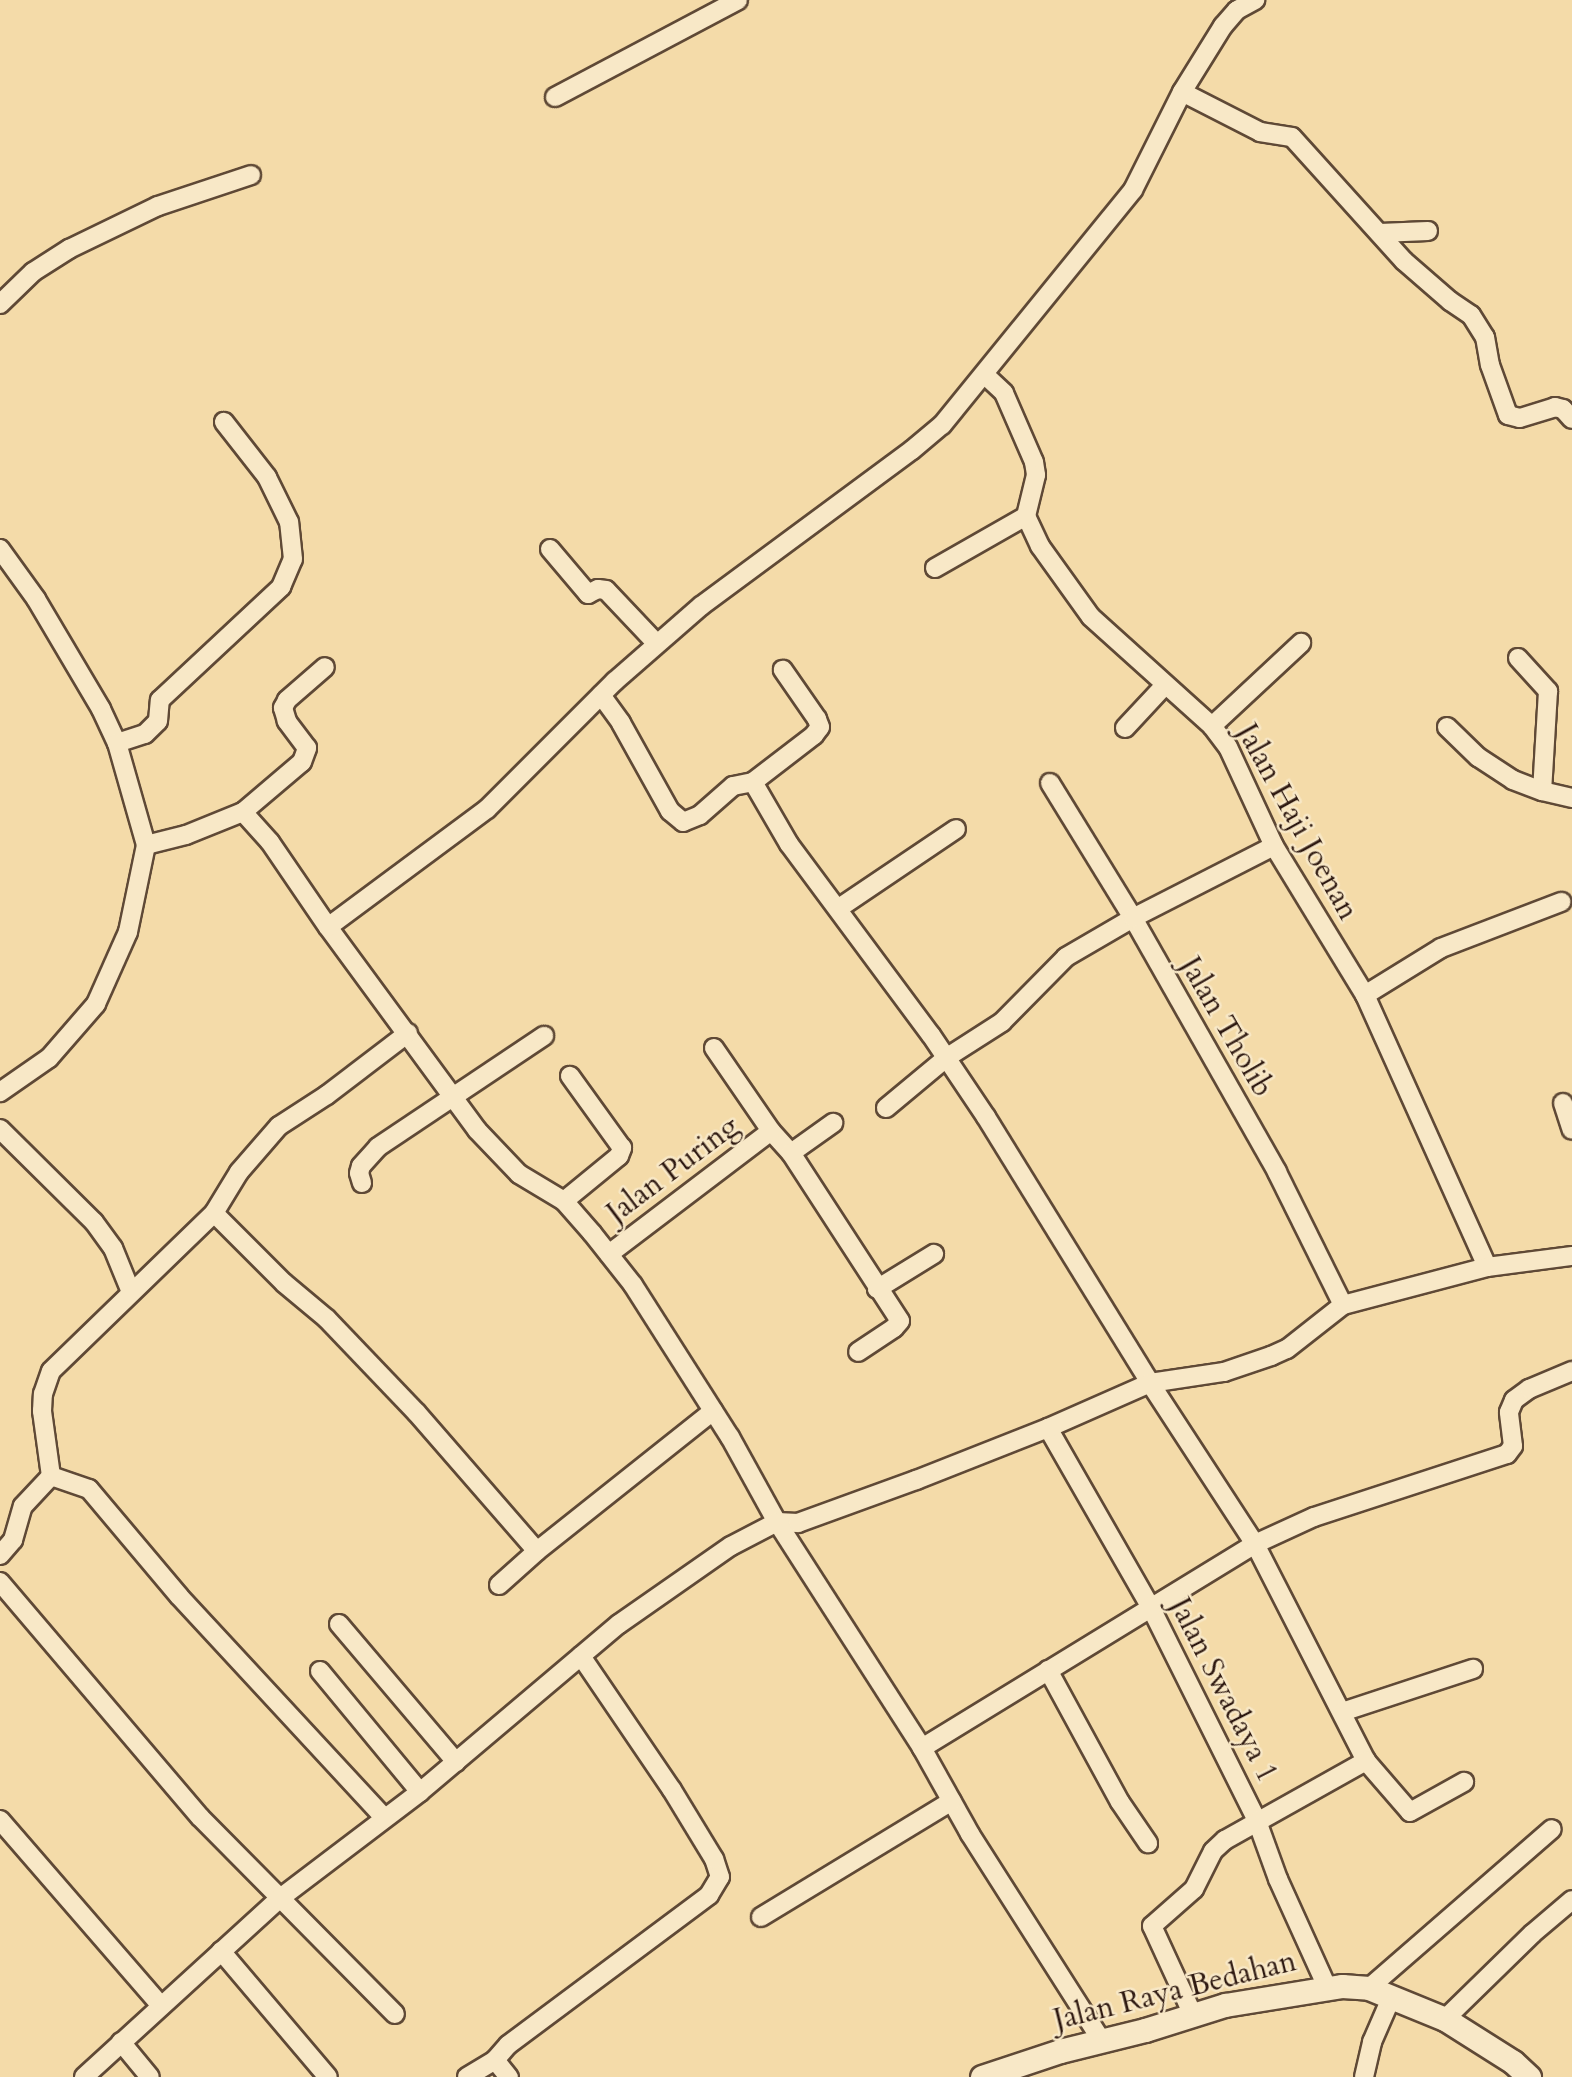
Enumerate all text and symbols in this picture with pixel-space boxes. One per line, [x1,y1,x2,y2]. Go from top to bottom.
street label: Jalan Haji Joenan [1228,718,1366,926]
street label: Jalan Tholib [1171,951,1281,1103]
street label: Jalan Puring [600,1109,746,1231]
street label: Jalan Swadaya 1 [1161,1592,1285,1788]
street label: Jalan Raya Bedahan [1050,1943,1300,2039]

